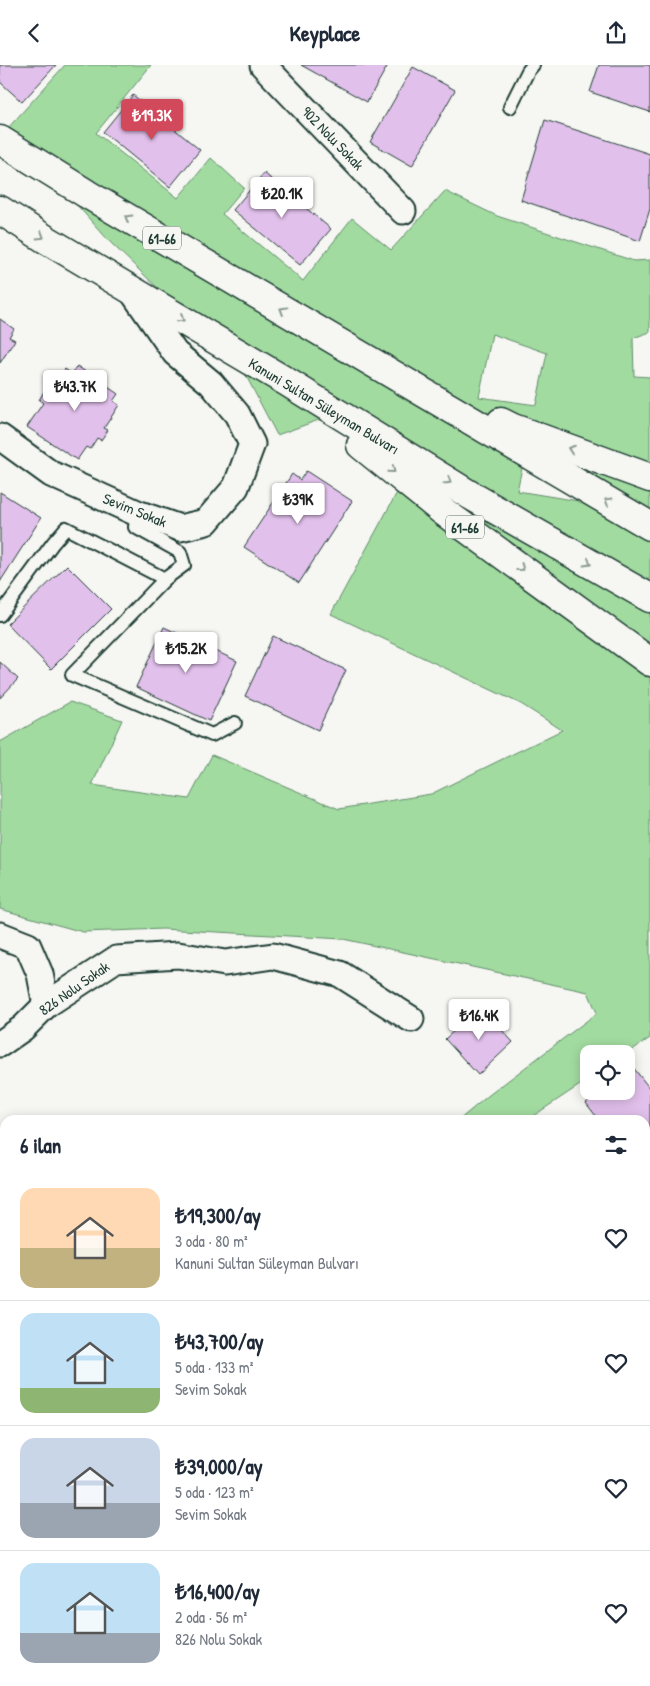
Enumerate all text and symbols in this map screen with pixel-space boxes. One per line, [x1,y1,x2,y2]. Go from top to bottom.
text: Keyplace [290,18,360,48]
icon: back [20,19,48,47]
icon: share [602,19,630,47]
pin: ₺19.3K [111,99,193,141]
street label: 902 Nolu Sokak [297,101,369,175]
text: ₺19.3K [132,104,172,126]
pin: ₺20.1K [241,177,323,219]
text: ₺20.1K [261,182,303,204]
one-way arrow [124,215,133,225]
road number: 61-66 [143,227,181,249]
one-way arrow [36,230,45,240]
one-way arrow [279,306,288,316]
one-way arrow [175,313,184,323]
street label: Kanuni Sultan Süleyman Bulvarı [245,353,403,459]
pin: ₺43.7K [34,369,116,412]
text: ₺43.7K [54,375,96,397]
one-way arrow [568,445,576,455]
one-way arrow [386,464,395,473]
one-way arrow [442,475,451,485]
pin: ₺39K [268,483,328,525]
street label: Sevim Sokak [100,488,170,532]
text: ₺39K [283,488,313,510]
one-way arrow [604,497,613,507]
road number: 61-66 [446,516,484,539]
one-way arrow [583,557,592,567]
one-way arrow [515,562,525,571]
pin: ₺15.2K [145,631,227,674]
text: ₺15.2K [165,637,207,659]
street label: 826 Nolu Sokak [35,956,113,1020]
pin: ₺16.4K [438,999,520,1041]
text: ₺16.4K [459,1004,499,1026]
map controls [580,1045,635,1100]
button: locate [580,1045,635,1100]
text: 6 ilan [20,1131,61,1160]
icon: filters [602,1131,630,1159]
text: ₺19,300/ay [175,1201,261,1230]
icon: home [60,1208,120,1268]
icon: heart [602,1224,630,1252]
text: 3 oda · 80 m² [175,1230,248,1252]
text: Kanuni Sultan Süleyman Bulvarı [175,1252,359,1274]
text: ₺43,700/ay [175,1327,264,1356]
icon: home [60,1333,120,1393]
icon: heart [602,1349,630,1377]
text: 5 oda · 133 m² [175,1356,253,1378]
text: Sevim Sokak [175,1378,247,1400]
text: ₺39,000/ay [175,1452,263,1481]
icon: home [60,1458,120,1518]
icon: heart [602,1474,630,1502]
text: 5 oda · 123 m² [175,1481,254,1503]
text: Sevim Sokak [175,1503,247,1525]
text: ₺16,400/ay [175,1577,260,1606]
icon: home [60,1583,120,1643]
icon: heart [602,1599,630,1627]
text: 2 oda · 56 m² [175,1606,247,1628]
text: 826 Nolu Sokak [175,1628,262,1650]

